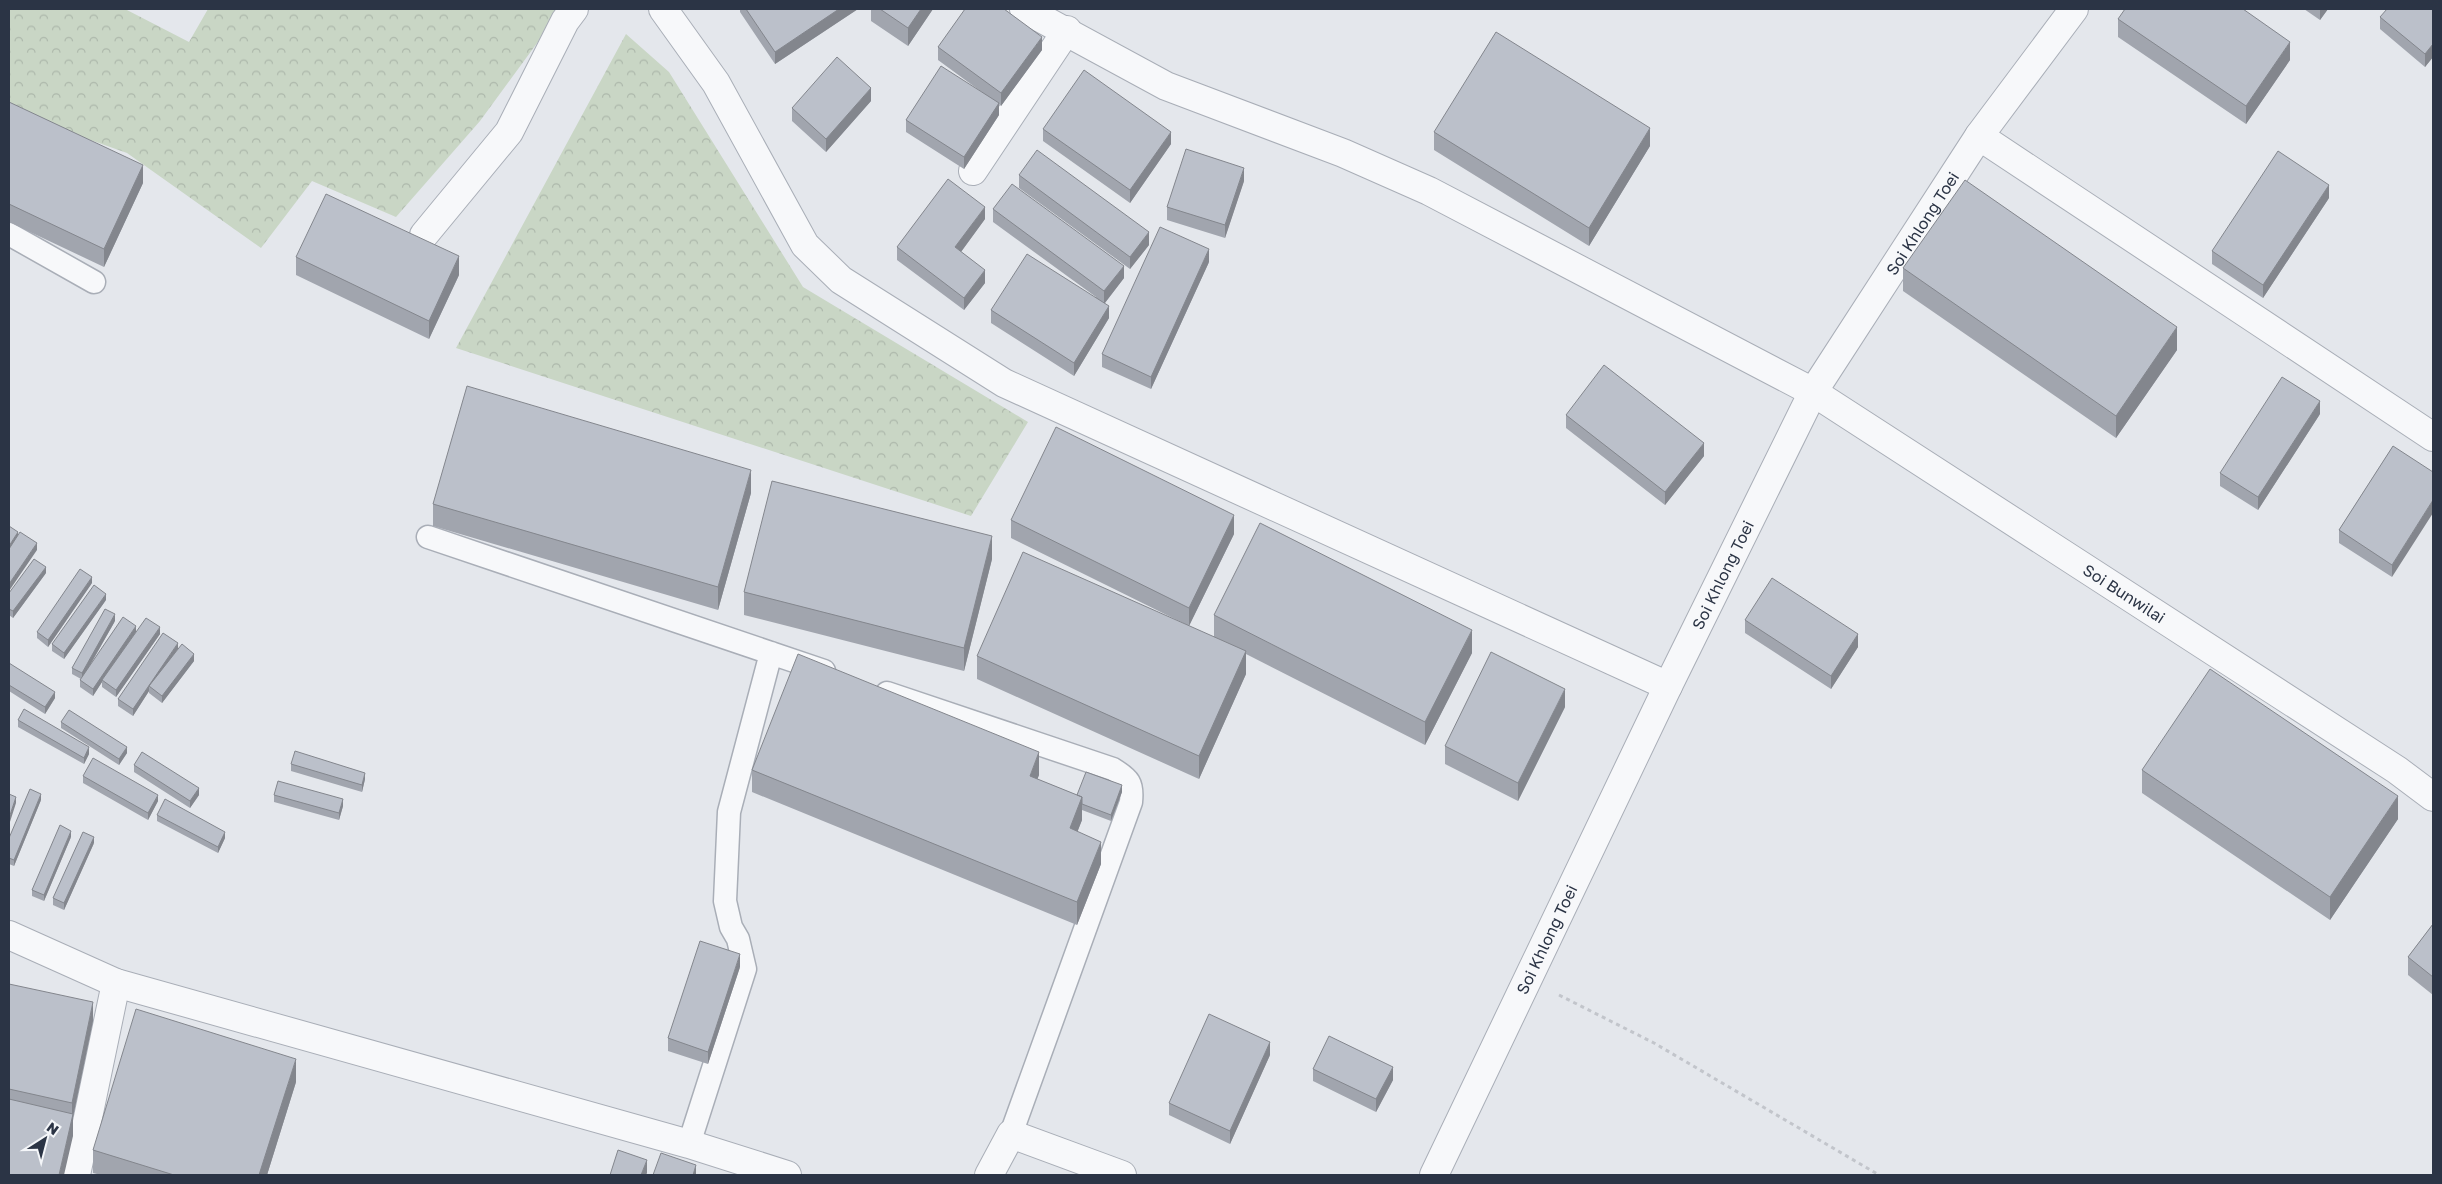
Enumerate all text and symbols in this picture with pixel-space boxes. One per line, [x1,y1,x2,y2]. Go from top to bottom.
street label: Soi Khlong Toei [1882,168,1963,279]
street label: Soi Khlong Toei [1688,517,1758,633]
street label: Soi Bunwilai [2079,560,2169,627]
street label: Soi Khlong Toei [1512,882,1581,998]
north arrow [20,1114,70,1164]
text: N [44,1118,62,1138]

